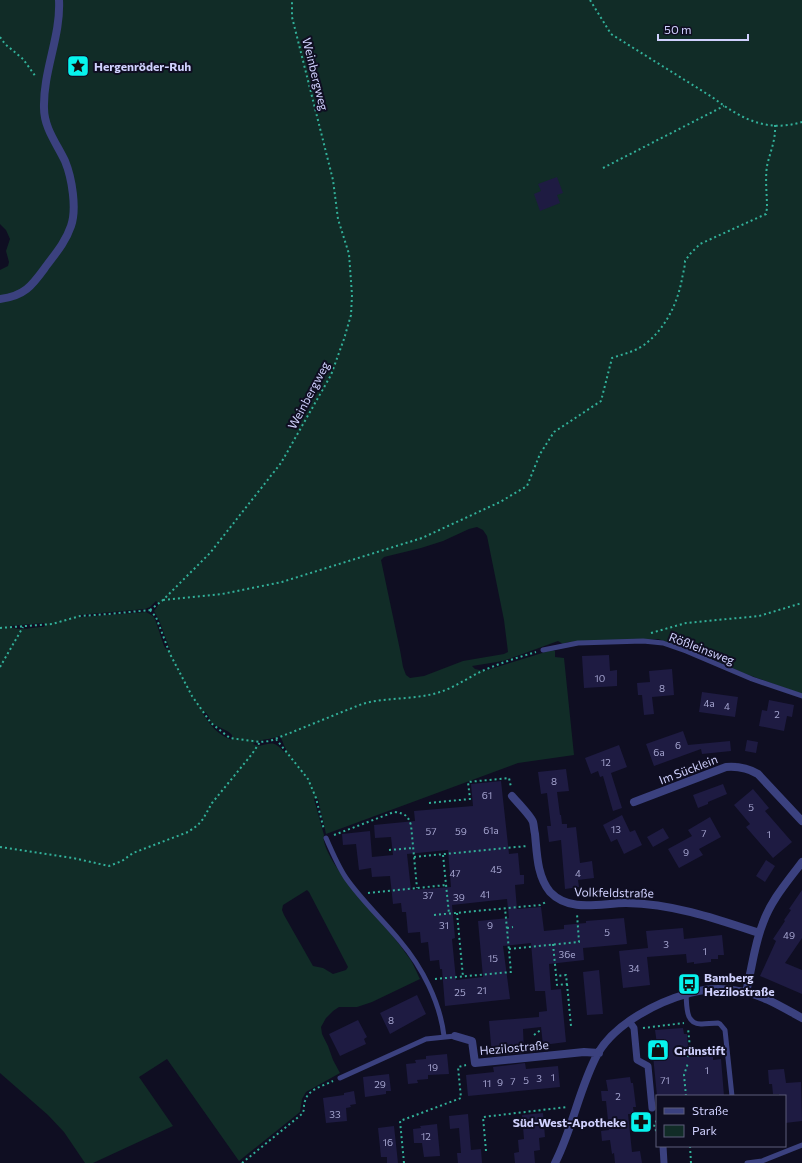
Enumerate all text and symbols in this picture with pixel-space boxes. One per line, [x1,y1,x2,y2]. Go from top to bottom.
scale bar [658,16,748,42]
text: 50 m [664,22,692,36]
street label: Weinbergweg [300,36,332,112]
place icon: Hergenröder-Ruh [65,53,91,79]
place label: Hergenröder-Ruh [94,59,191,73]
street label: Weinbergweg [284,358,332,431]
street label: Rößleinsweg [667,629,737,667]
house number: 10 [595,672,605,684]
house number: 8 [659,682,665,694]
house number: 4a [703,697,715,709]
house number: 4 [724,700,730,712]
house number: 2 [774,708,780,720]
house number: 6 [675,739,681,751]
house number: 6a [653,746,665,758]
street label: Im Sücklein [657,751,719,787]
house number: 12 [601,756,611,768]
house number: 8 [551,775,557,787]
house number: 61 [482,789,492,801]
house number: 5 [748,801,754,813]
house number: 13 [611,823,621,835]
house number: 61a [483,824,499,836]
house number: 57 [425,825,437,837]
house number: 59 [455,825,467,837]
house number: 7 [701,827,707,839]
house number: 1 [767,828,771,840]
house number: 9 [683,846,689,858]
house number: 45 [490,863,502,875]
house number: 47 [449,867,461,879]
house number: 4 [575,867,581,879]
street label: Volkfeldstraße [574,884,654,900]
house number: 41 [480,888,490,900]
house number: 37 [423,889,433,901]
house number: 39 [453,891,465,903]
house number: 31 [439,919,449,931]
house number: 9 [487,919,493,931]
house number: 5 [604,926,610,938]
house number: 49 [783,929,795,941]
house number: 3 [663,938,669,950]
house number: 1 [703,945,707,957]
house number: 36e [558,948,576,960]
house number: 15 [488,952,498,964]
house number: 34 [628,962,640,974]
place label: Bamberg Hezilostraße [704,970,775,998]
bus stop icon: Bamberg Hezilostraße [676,971,702,997]
house number: 21 [477,984,487,996]
house number: 25 [454,986,466,998]
house number: 8 [388,1014,394,1026]
street label: Hezilostraße [479,1037,549,1057]
shop icon: Grünstift [645,1037,671,1063]
place label: Grünstift [674,1043,725,1057]
house number: 19 [428,1061,438,1073]
house number: 1 [705,1064,709,1076]
house number: 1 [551,1071,555,1083]
house number: 3 [536,1072,542,1084]
house number: 5 [523,1074,529,1086]
house number: 71 [660,1074,670,1086]
house number: 7 [510,1075,516,1087]
house number: 9 [497,1076,503,1088]
house number: 11 [483,1077,491,1089]
house number: 29 [374,1078,386,1090]
house number: 2 [615,1090,621,1102]
legend [656,1095,786,1147]
text: Straße [692,1103,728,1117]
house number: 33 [329,1108,341,1120]
pharmacy icon: Süd-West-Apotheke [628,1109,654,1135]
place label: Süd-West-Apotheke [513,1115,626,1129]
text: Park [692,1123,718,1137]
house number: 12 [421,1130,431,1142]
house number: 16 [383,1136,393,1148]

